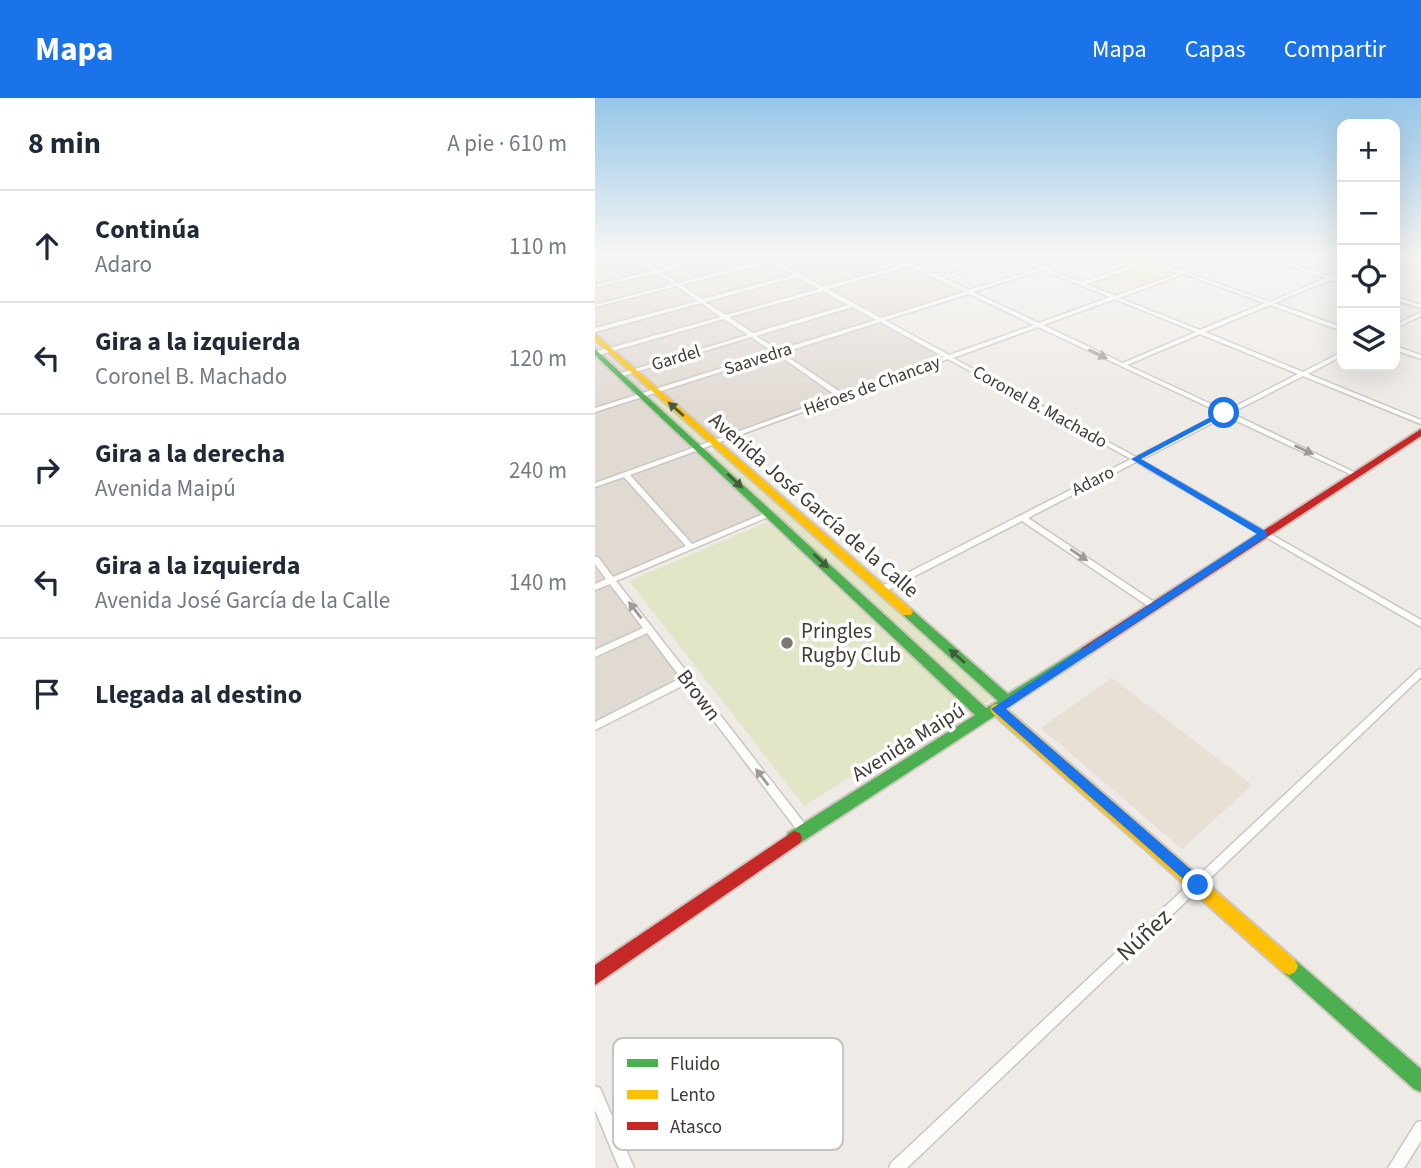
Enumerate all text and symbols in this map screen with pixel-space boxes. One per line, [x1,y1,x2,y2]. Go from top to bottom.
text: Mapa [35,26,113,73]
text: Mapa [1092,32,1147,67]
text: Capas [1185,32,1246,67]
text: Compartir [1284,32,1386,67]
map controls [1337,119,1400,371]
button: + [1337,119,1400,182]
text: 8 min [28,122,101,165]
text: A pie · 610 m [447,127,567,160]
button: − [1337,182,1400,245]
text: Continúa [95,211,200,248]
icon: ahead [28,227,66,265]
text: 110 m [509,230,567,263]
button: locate [1337,245,1400,308]
text: Adaro [95,248,152,281]
button: layers [1337,308,1400,371]
text: Gira a la izquierda [95,323,300,360]
street label: Saavedra [721,336,795,382]
icon: left [28,339,66,377]
street label: Gardel [649,339,703,377]
text: 120 m [509,342,567,375]
one-way arrow [1088,348,1108,359]
street label: Héroes de Chancay [800,350,944,422]
text: Coronel B. Machado [95,360,287,393]
street label: Coronel B. Machado [968,360,1112,454]
route start [1208,397,1239,428]
one-way arrow [667,401,685,417]
street label: Avenida José García de la Calle [702,405,926,605]
text: Gira a la derecha [95,435,285,472]
one-way arrow [1294,445,1314,456]
icon: right [28,451,66,489]
text: 240 m [509,454,567,487]
street label: Adaro [1067,460,1119,502]
text: Avenida Maipú [95,472,236,505]
one-way arrow [726,473,743,489]
text: Gira a la izquierda [95,547,300,584]
one-way arrow [1070,548,1088,562]
one-way arrow [812,552,829,568]
icon: left [28,563,66,601]
text: 140 m [509,566,567,599]
text: Avenida José García de la Calle [95,584,390,617]
one-way arrow [628,601,642,619]
place label: Pringles Rugby Club [801,616,901,670]
marker: Pringles Rugby Club [779,635,795,651]
one-way arrow [949,649,966,665]
street label: Brown [670,663,728,727]
icon: arrive [28,675,66,713]
text: Llegada al destino [95,676,302,713]
street label: Avenida Maipú [846,695,970,789]
one-way arrow [755,768,770,786]
route end [1182,869,1213,900]
street label: Núñez [1109,900,1179,970]
legend [613,1038,843,1150]
text: Fluido [670,1051,720,1078]
text: Lento [670,1082,715,1109]
text: Atasco [670,1114,722,1141]

